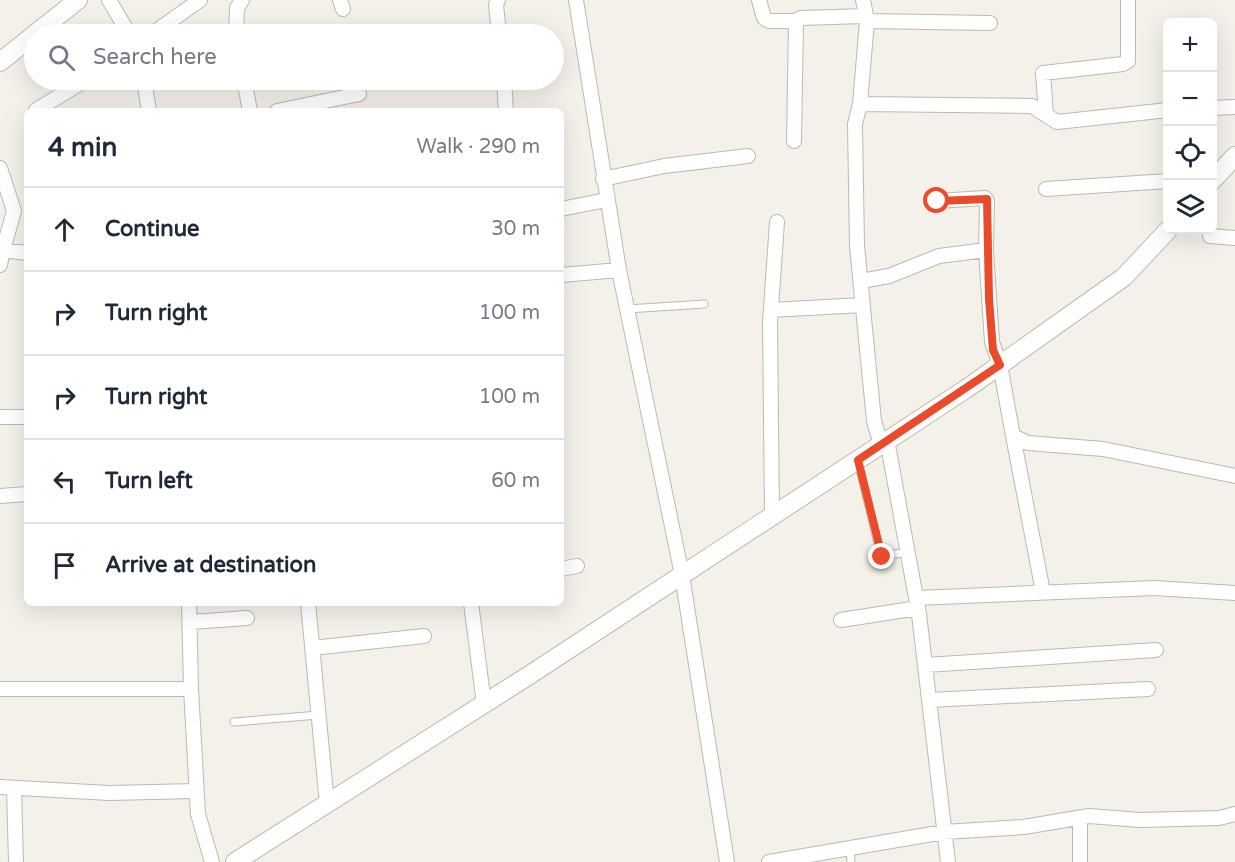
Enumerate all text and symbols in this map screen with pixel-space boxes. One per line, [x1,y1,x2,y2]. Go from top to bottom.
map controls [1163,18,1217,234]
button: + [1163,18,1217,72]
search box [24,24,564,90]
icon: search [45,41,78,74]
text: Search here [93,44,217,70]
button: − [1163,72,1217,126]
button: locate [1163,126,1217,180]
text: 4 min [48,132,117,163]
text: Walk · 290 m [417,135,540,159]
button: layers [1163,180,1217,234]
route start [923,187,949,213]
icon: ahead [48,213,81,246]
text: Continue [105,216,200,242]
text: 30 m [491,217,540,241]
icon: right [48,297,81,330]
text: Turn right [105,300,207,326]
text: 100 m [479,301,540,325]
icon: right [48,381,81,414]
text: Turn right [105,384,207,410]
text: 100 m [479,385,540,409]
icon: left [48,465,81,498]
text: Turn left [105,468,193,494]
text: 60 m [491,469,540,493]
route end [868,543,894,569]
icon: arrive [48,549,81,582]
text: Arrive at destination [105,552,316,578]

